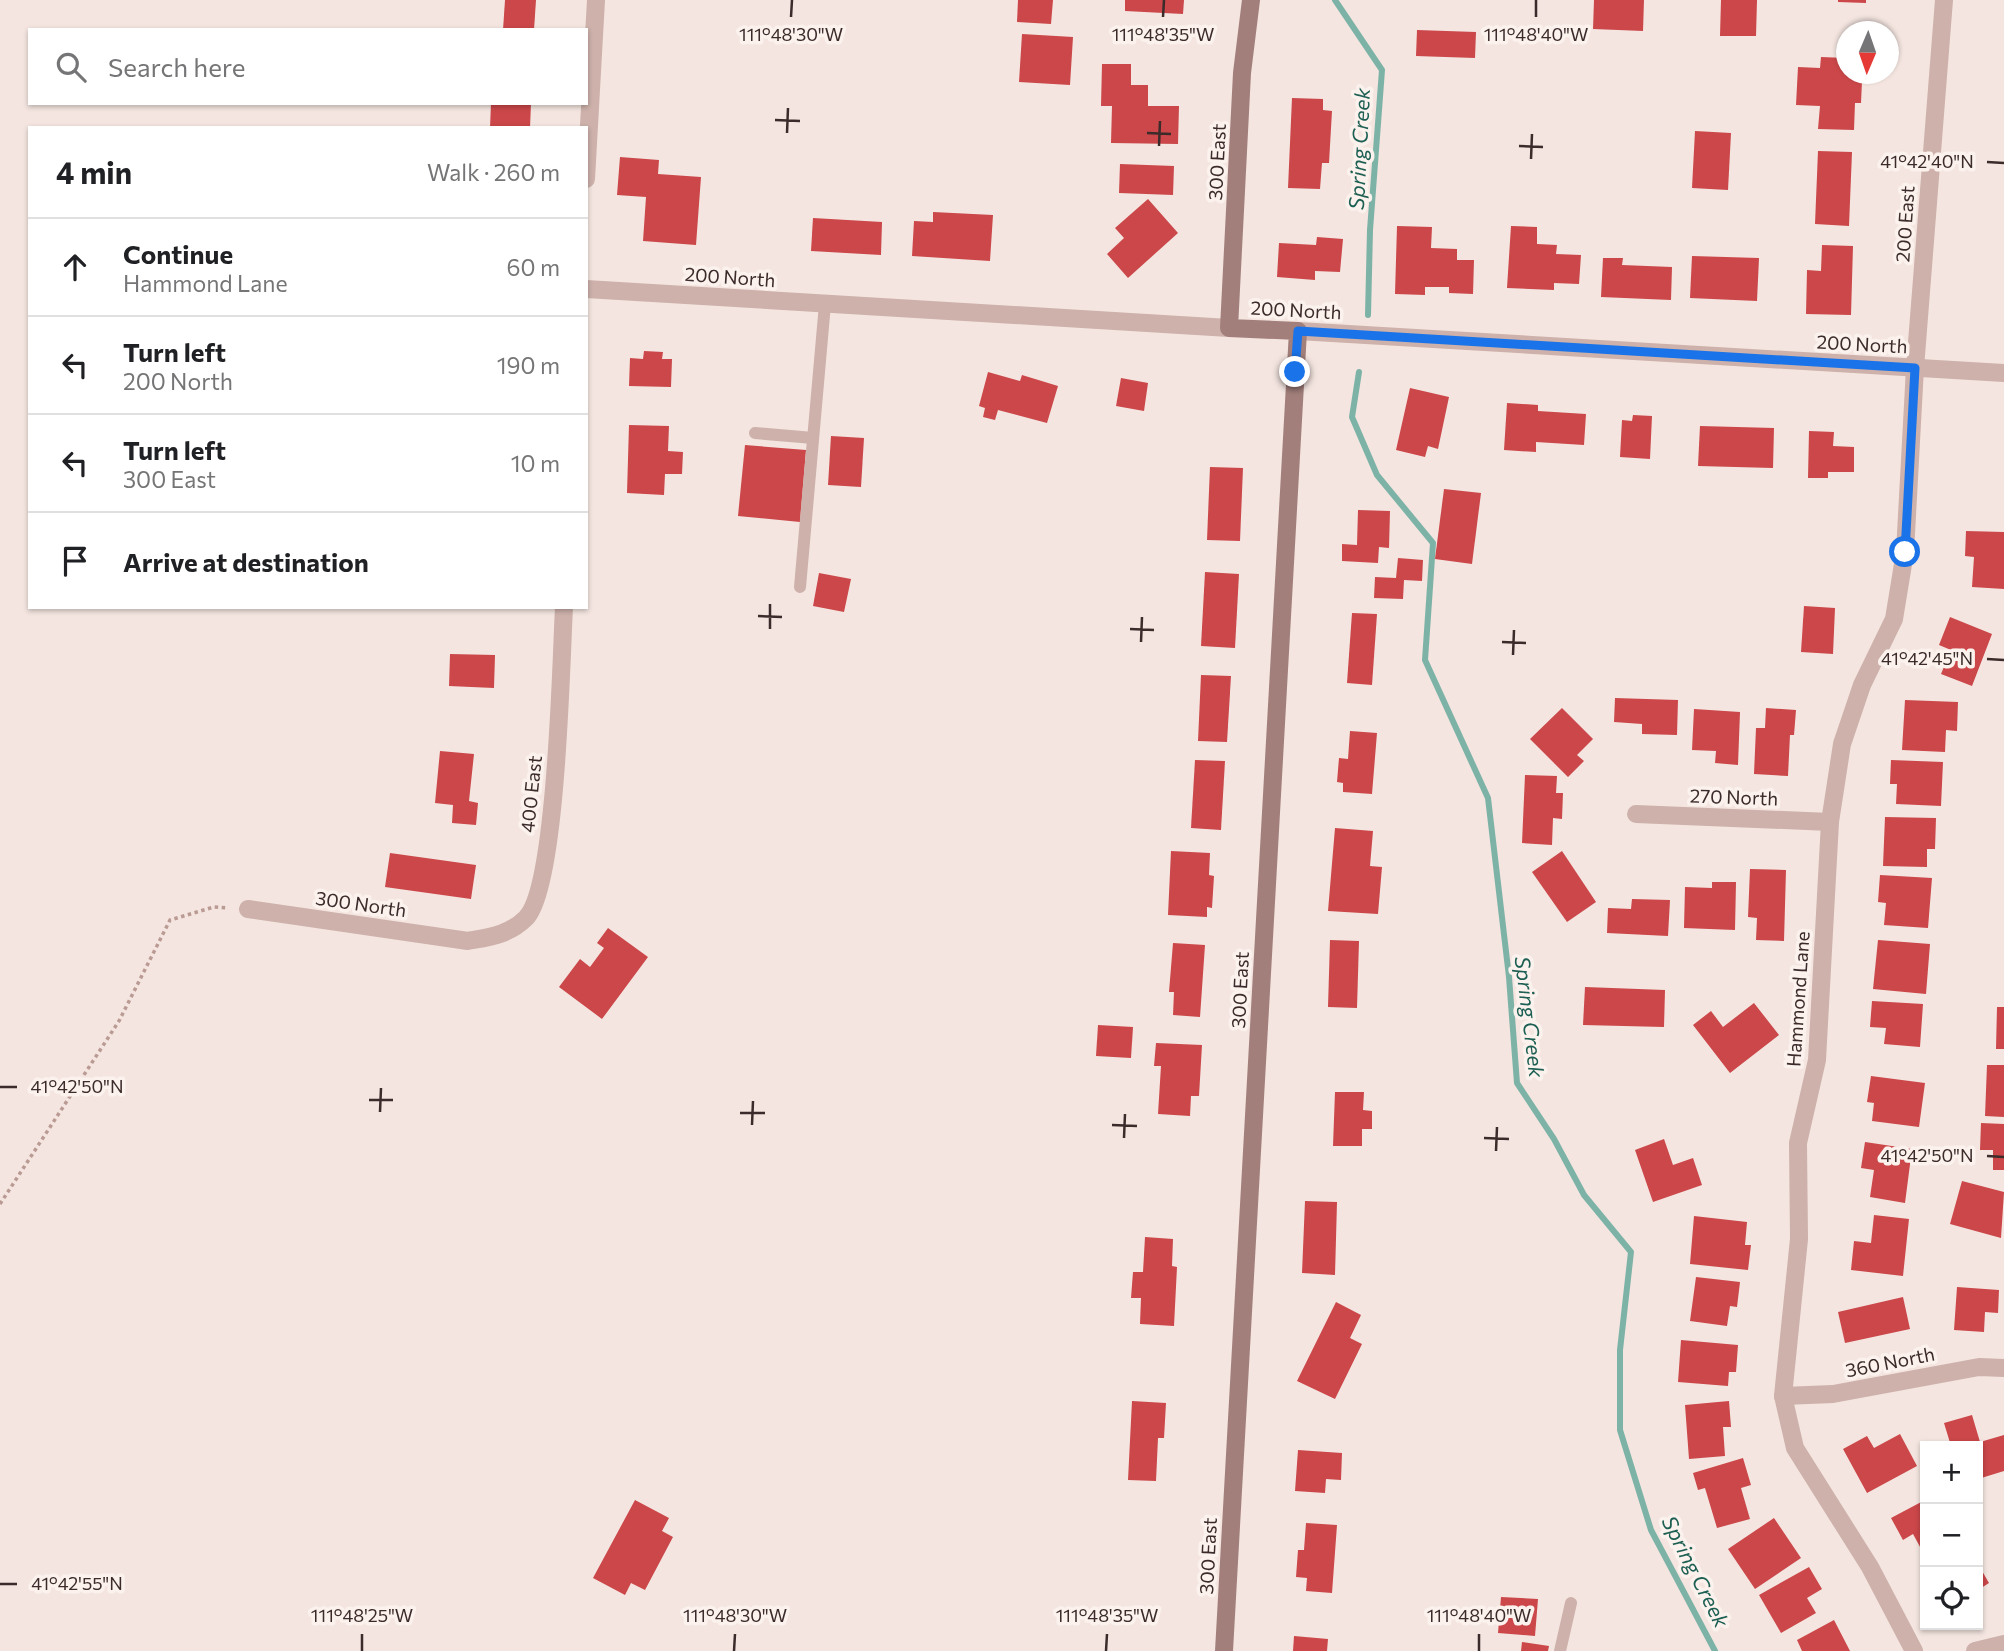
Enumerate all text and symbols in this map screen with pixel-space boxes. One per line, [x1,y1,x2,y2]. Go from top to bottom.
north arrow [1836,21,1899,84]
text: 111°48'30"W [739,23,843,45]
text: 111°48'35"W [1112,23,1214,45]
text: 111°48'40"W [1484,23,1588,45]
search box [28,28,588,105]
icon: search [52,48,90,86]
text: Search here [108,51,246,82]
water label: Spring Creek [1343,87,1374,210]
street label: 300 East [1203,123,1230,201]
text: 41°42'40"N [1880,150,1974,172]
text: 4 min [56,153,132,190]
text: Walk · 260 m [427,158,560,186]
street label: 200 East [1890,185,1919,263]
text: Continue [123,238,233,269]
icon: ahead [56,248,94,286]
text: 60 m [507,253,560,281]
street label: 200 North [684,262,776,291]
text: Hammond Lane [123,269,288,297]
street label: 200 North [1250,296,1342,323]
street label: 200 North [1816,330,1908,357]
text: Turn left [123,336,226,367]
icon: left [56,346,94,384]
text: 190 m [497,351,560,379]
route end [1279,356,1310,387]
text: 200 North [123,367,233,395]
text: Turn left [123,434,226,465]
icon: left [56,444,94,482]
text: 10 m [511,449,560,477]
text: 300 East [123,465,216,493]
route start [1889,536,1920,567]
icon: arrive [56,542,94,580]
text: Arrive at destination [123,546,369,577]
text: 41°42'45"N [1881,647,1973,669]
street label: 400 East [515,754,546,834]
street label: 270 North [1689,783,1779,810]
street label: 300 North [314,886,408,921]
street label: Hammond Lane [1781,930,1814,1068]
street label: 300 East [1226,951,1253,1029]
water label: Spring Creek [1511,955,1550,1079]
text: 41°42'50"N [30,1075,124,1097]
text: 41°42'50"N [1880,1144,1974,1166]
street label: 360 North [1843,1342,1936,1381]
map controls [1920,1441,1983,1630]
button: + [1920,1441,1983,1504]
button: − [1920,1504,1983,1567]
water label: Spring Creek [1658,1511,1735,1632]
street label: 300 East [1194,1517,1221,1595]
button: locate [1920,1567,1983,1630]
text: 41°42'55"N [31,1572,123,1594]
text: 111°48'25"W [311,1604,413,1626]
text: 111°48'30"W [683,1604,787,1626]
text: 111°48'35"W [1056,1604,1158,1626]
text: 111°48'40"W [1427,1604,1531,1626]

